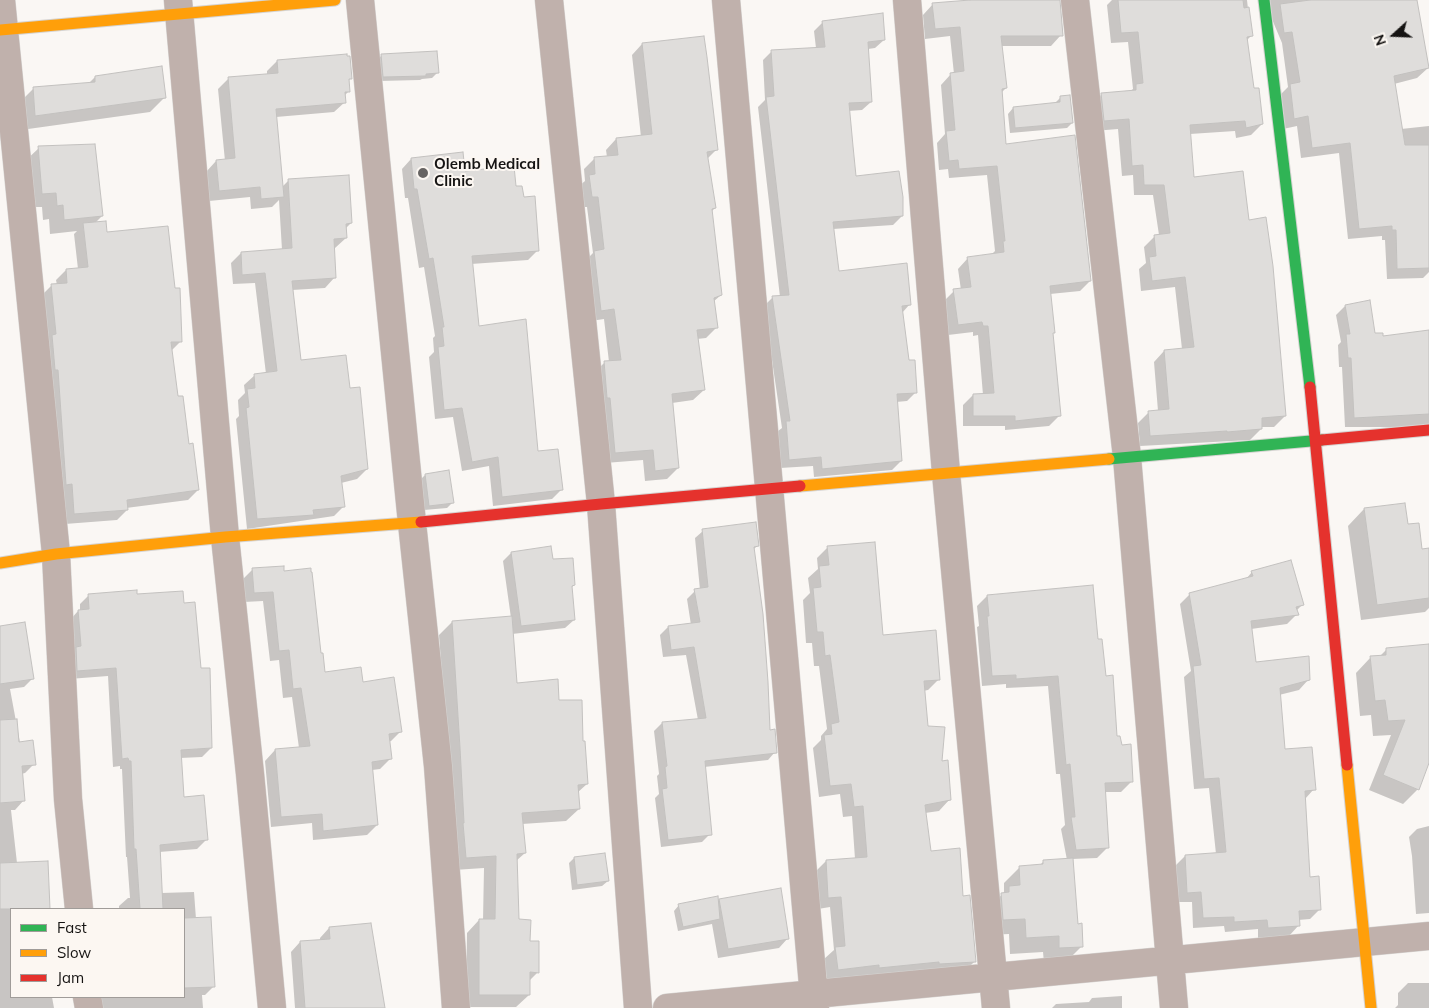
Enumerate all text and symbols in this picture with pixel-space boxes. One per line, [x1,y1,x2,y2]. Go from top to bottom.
north arrow [1369,10,1419,60]
text: N [1370,32,1390,48]
place label: Olemb Medical Clinic [434,155,540,190]
marker: Olemb Medical Clinic [416,166,430,180]
legend [10,908,185,998]
text: Fast [57,918,87,937]
text: Slow [57,943,91,962]
text: Jam [57,968,84,987]

